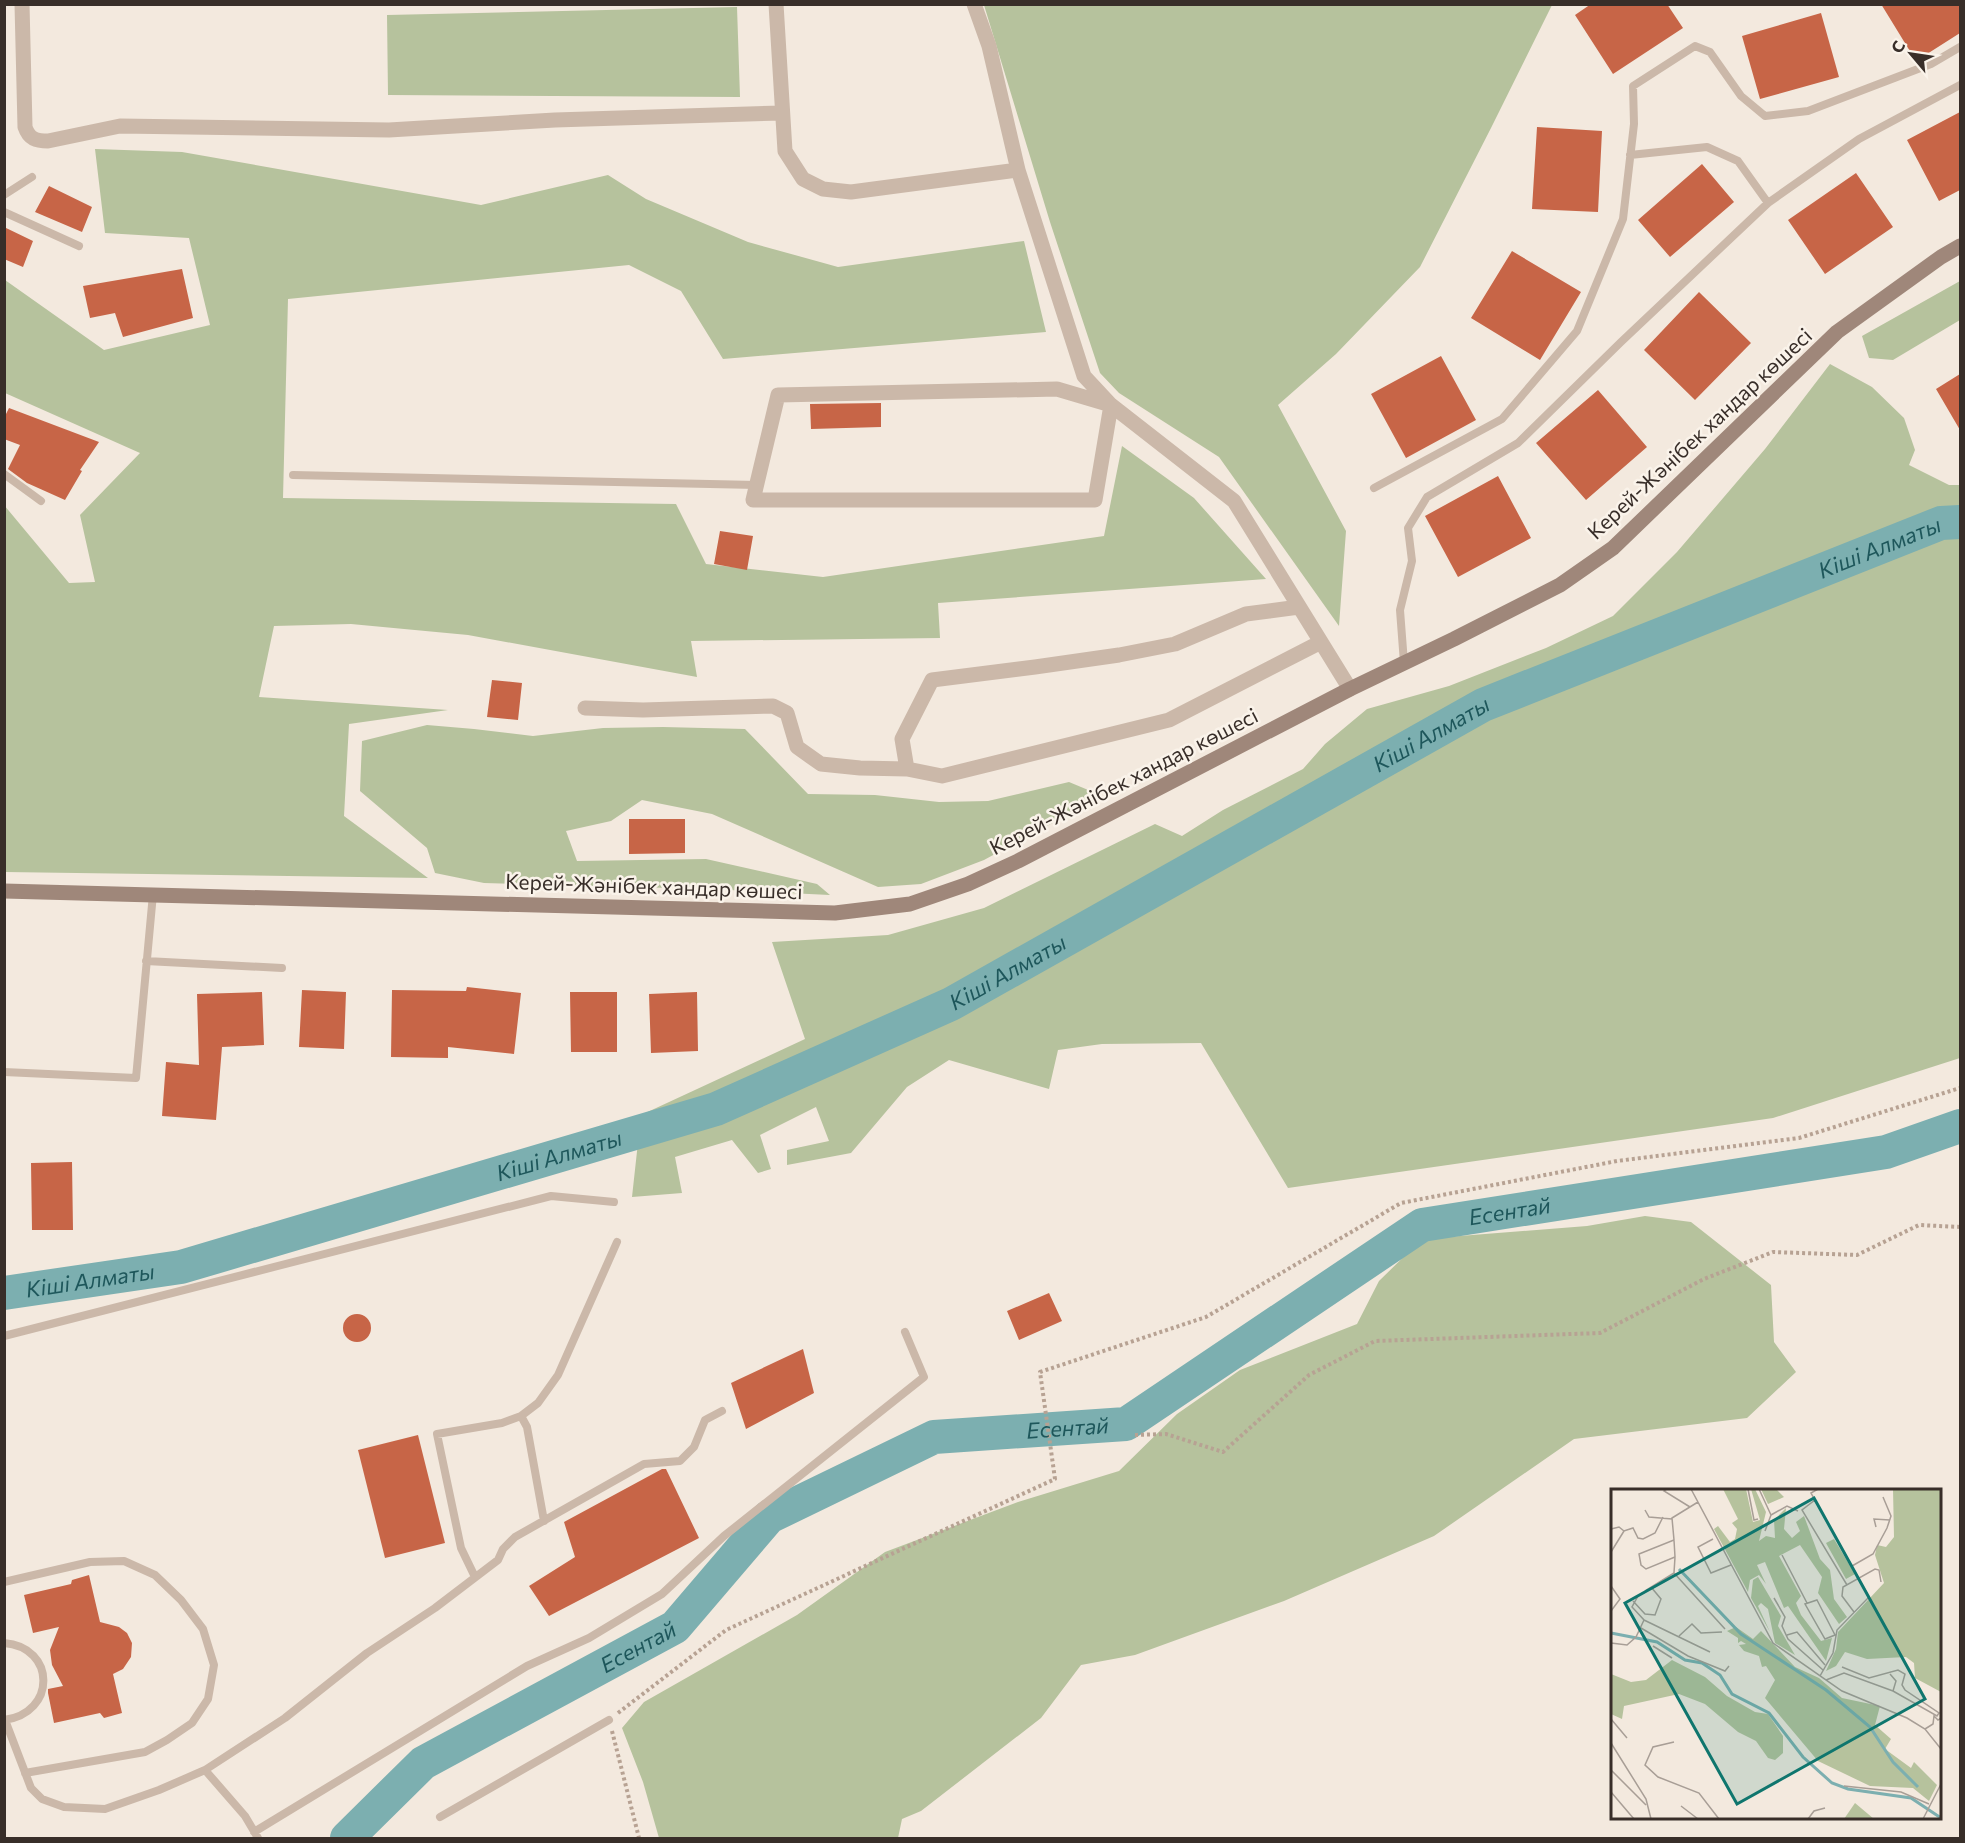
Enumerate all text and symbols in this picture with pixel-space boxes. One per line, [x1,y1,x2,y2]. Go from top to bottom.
north arrow [1881,24,1941,84]
text: С [1886,37,1908,56]
street label: Керей-Жәнібек хандар көшесі [1582,322,1816,544]
water label: Кіші Алматы [1814,510,1945,584]
water label: Кіші Алматы [1368,690,1494,777]
street label: Керей-Жәнібек хандар көшесі [985,702,1262,859]
street label: Керей-Жәнібек хандар көшесі [505,868,803,903]
water label: Кіші Алматы [944,928,1071,1015]
water label: Кіші Алматы [493,1124,625,1186]
water label: Есентай [1467,1191,1553,1230]
water label: Кіші Алматы [24,1257,156,1303]
water label: Есентай [1025,1411,1110,1444]
inset map [1611,1489,1941,1819]
water label: Есентай [595,1615,681,1678]

